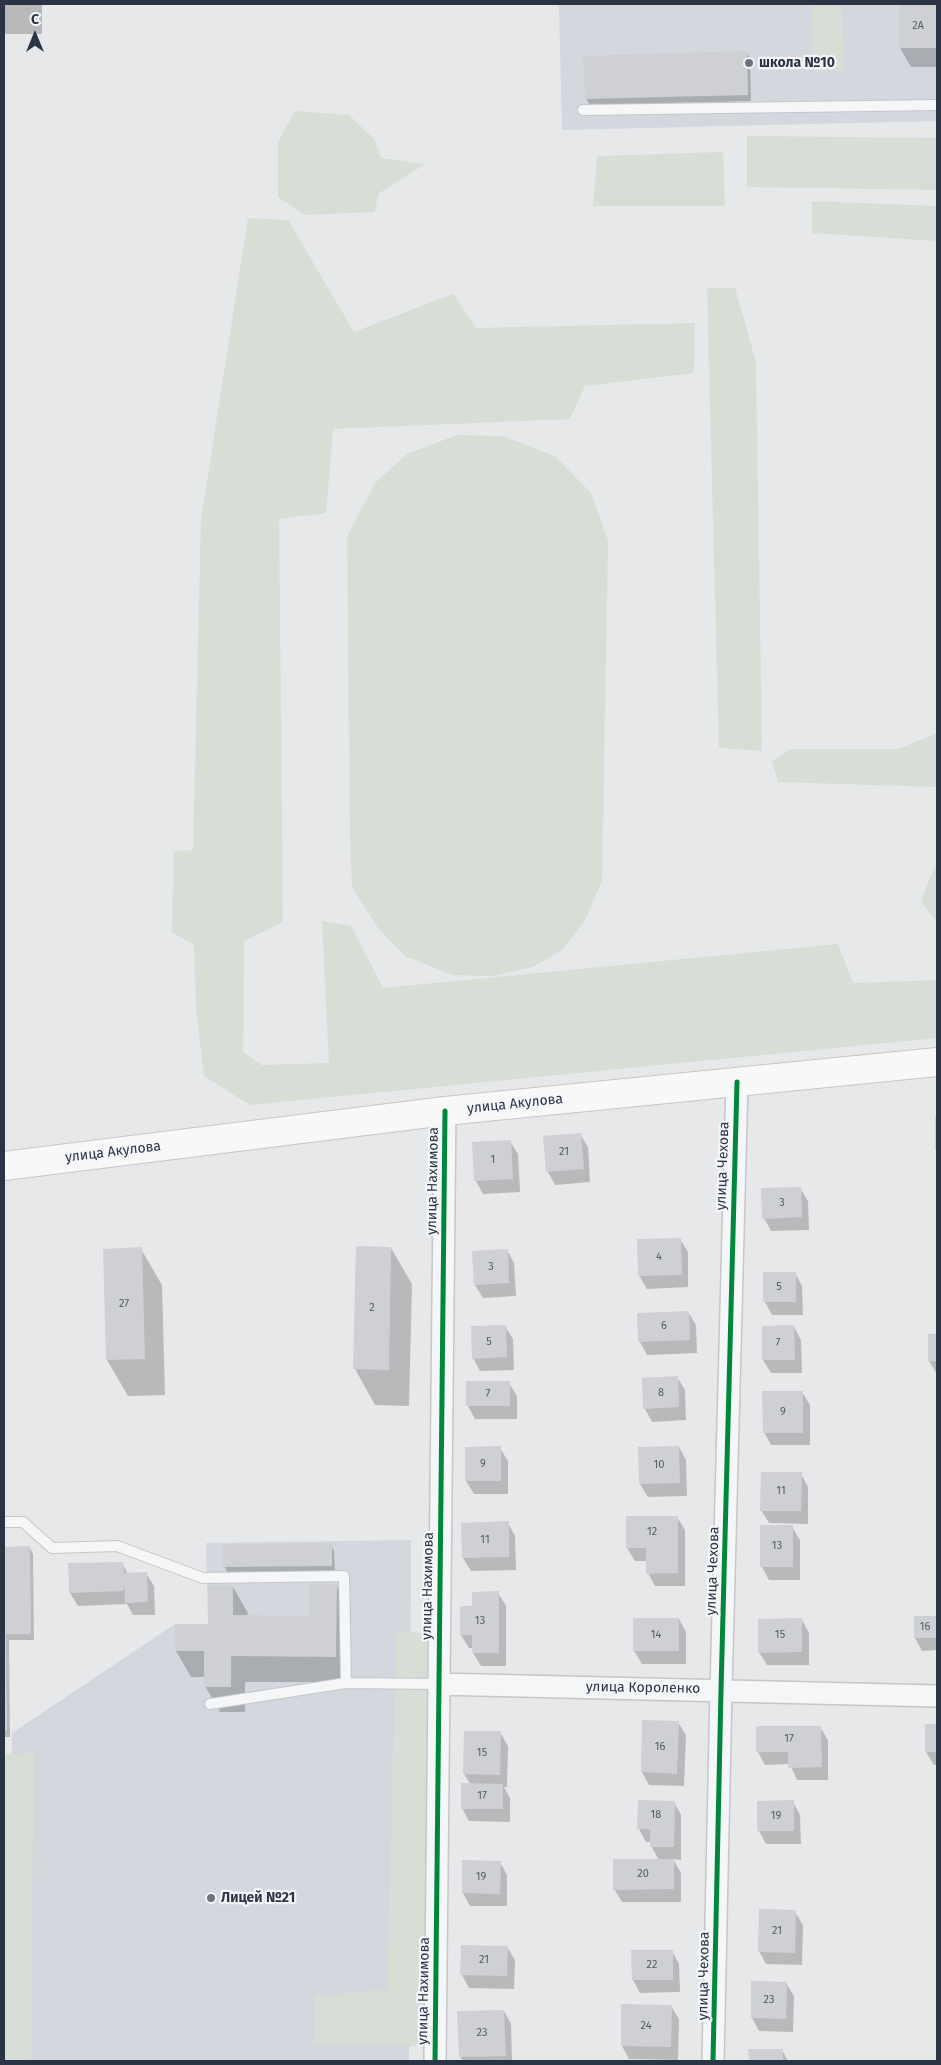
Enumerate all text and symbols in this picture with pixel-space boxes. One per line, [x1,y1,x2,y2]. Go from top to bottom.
north arrow [10,10,60,60]
text: С [31,11,39,28]
house number: 2А [912,19,924,33]
place label: школа №10 [759,55,835,71]
marker: школа №10 [743,57,755,69]
street label: улица Акулова [466,1091,564,1117]
street label: улица Чехова [713,1121,733,1211]
street label: улица Нахимова [424,1127,442,1235]
street label: улица Акулова [64,1138,162,1166]
house number: 21 [559,1145,569,1159]
house number: 1 [491,1153,495,1167]
house number: 3 [779,1196,785,1210]
house number: 4 [656,1250,662,1264]
house number: 3 [488,1260,494,1274]
house number: 5 [776,1280,782,1294]
house number: 27 [119,1297,129,1311]
house number: 2 [369,1301,375,1315]
house number: 6 [661,1319,667,1333]
house number: 5 [486,1335,492,1349]
house number: 7 [776,1336,780,1350]
house number: 8 [658,1386,664,1400]
house number: 7 [486,1387,490,1401]
house number: 9 [780,1405,786,1419]
house number: 9 [480,1457,486,1471]
house number: 10 [654,1458,664,1472]
house number: 11 [776,1484,786,1498]
house number: 12 [647,1525,657,1539]
street label: улица Чехова [703,1526,723,1616]
street label: улица Нахимова [419,1532,437,1640]
house number: 11 [480,1533,490,1547]
house number: 13 [772,1539,782,1553]
house number: 13 [475,1614,485,1628]
house number: 16 [920,1620,930,1634]
house number: 14 [651,1628,661,1642]
house number: 15 [775,1628,785,1642]
street label: улица Короленко [586,1679,700,1697]
house number: 17 [784,1732,794,1746]
house number: 16 [655,1740,665,1754]
house number: 15 [477,1746,487,1760]
house number: 17 [477,1789,487,1803]
house number: 18 [651,1808,661,1822]
house number: 19 [771,1809,781,1823]
house number: 20 [637,1867,649,1881]
house number: 19 [476,1870,486,1884]
place label: Лицей №21 [221,1890,295,1906]
marker: Лицей №21 [205,1892,217,1904]
house number: 21 [772,1924,782,1938]
street label: улица Чехова [695,1931,713,2021]
street label: улица Нахимова [415,1937,433,2045]
house number: 21 [479,1953,489,1967]
house number: 22 [647,1958,657,1972]
house number: 23 [764,1993,774,2007]
house number: 24 [641,2019,651,2033]
house number: 23 [477,2026,487,2040]

